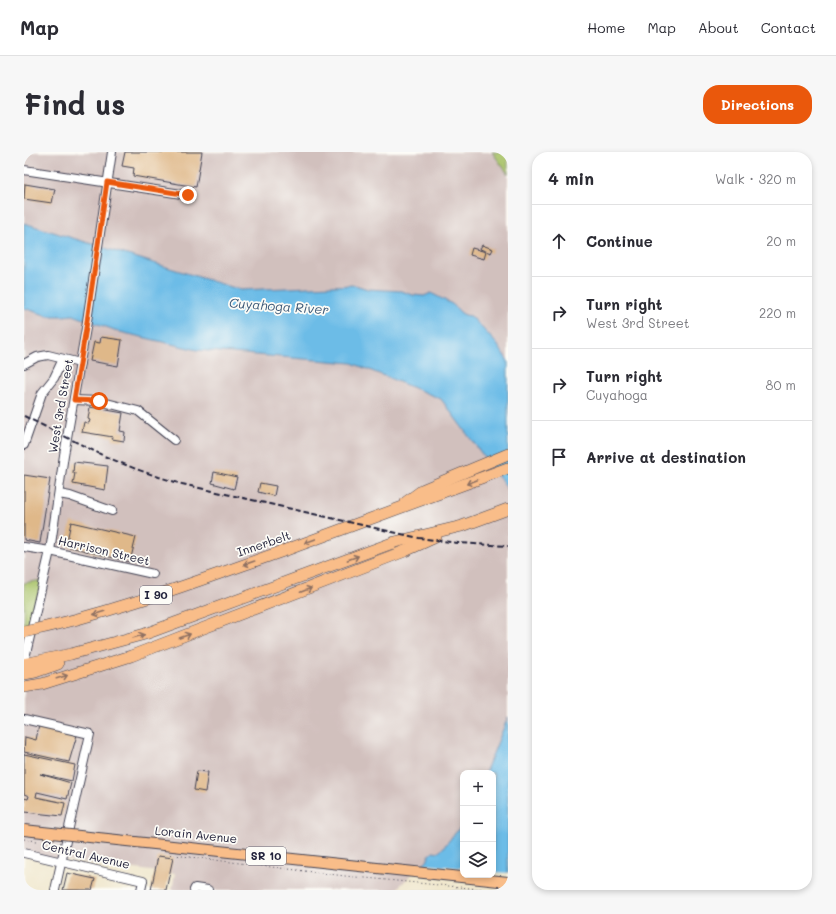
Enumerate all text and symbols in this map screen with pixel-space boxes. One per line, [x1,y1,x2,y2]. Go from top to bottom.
text: Map [20,15,59,40]
text: Home [587,18,625,37]
text: Map [647,18,676,37]
text: About [698,18,739,37]
text: Contact [761,18,816,37]
button: Directions [703,85,812,124]
text: Find us [24,86,125,122]
text: 4 min [548,167,594,189]
text: Walk · 320 m [715,170,796,187]
route end [179,186,197,204]
icon: ahead [548,230,570,252]
text: Continue [586,231,653,251]
text: 20 m [766,232,796,249]
water label: Cuyahoga River [229,294,330,317]
text: Turn right [586,294,663,314]
icon: right [548,302,570,324]
text: 220 m [759,304,796,321]
text: West 3rd Street [586,314,690,331]
street label: West 3rd Street [44,357,76,454]
text: Turn right [586,366,663,386]
icon: right [548,374,570,396]
text: 80 m [766,376,796,393]
text: Cuyahoga [586,386,648,403]
route start [90,392,108,410]
icon: arrive [548,446,570,468]
text: Arrive at destination [586,447,746,467]
one-way arrow [466,479,478,487]
street label: Innerbelt [235,526,292,560]
street label: Harrison Street [57,532,152,568]
one-way arrow [304,538,316,546]
one-way arrow [347,553,359,561]
one-way arrow [244,559,256,567]
one-way arrow [300,585,312,593]
road number: I 90 [140,586,172,604]
one-way arrow [93,610,106,617]
one-way arrow [132,631,145,639]
one-way arrow [178,631,190,639]
one-way arrow [55,673,68,680]
map controls [460,770,496,878]
button: + [460,770,496,806]
button: − [460,806,496,842]
street label: Lorain Avenue [154,822,238,846]
street label: Central Avenue [41,836,132,872]
button: layers [460,842,496,878]
road number: SR 10 [246,847,286,865]

